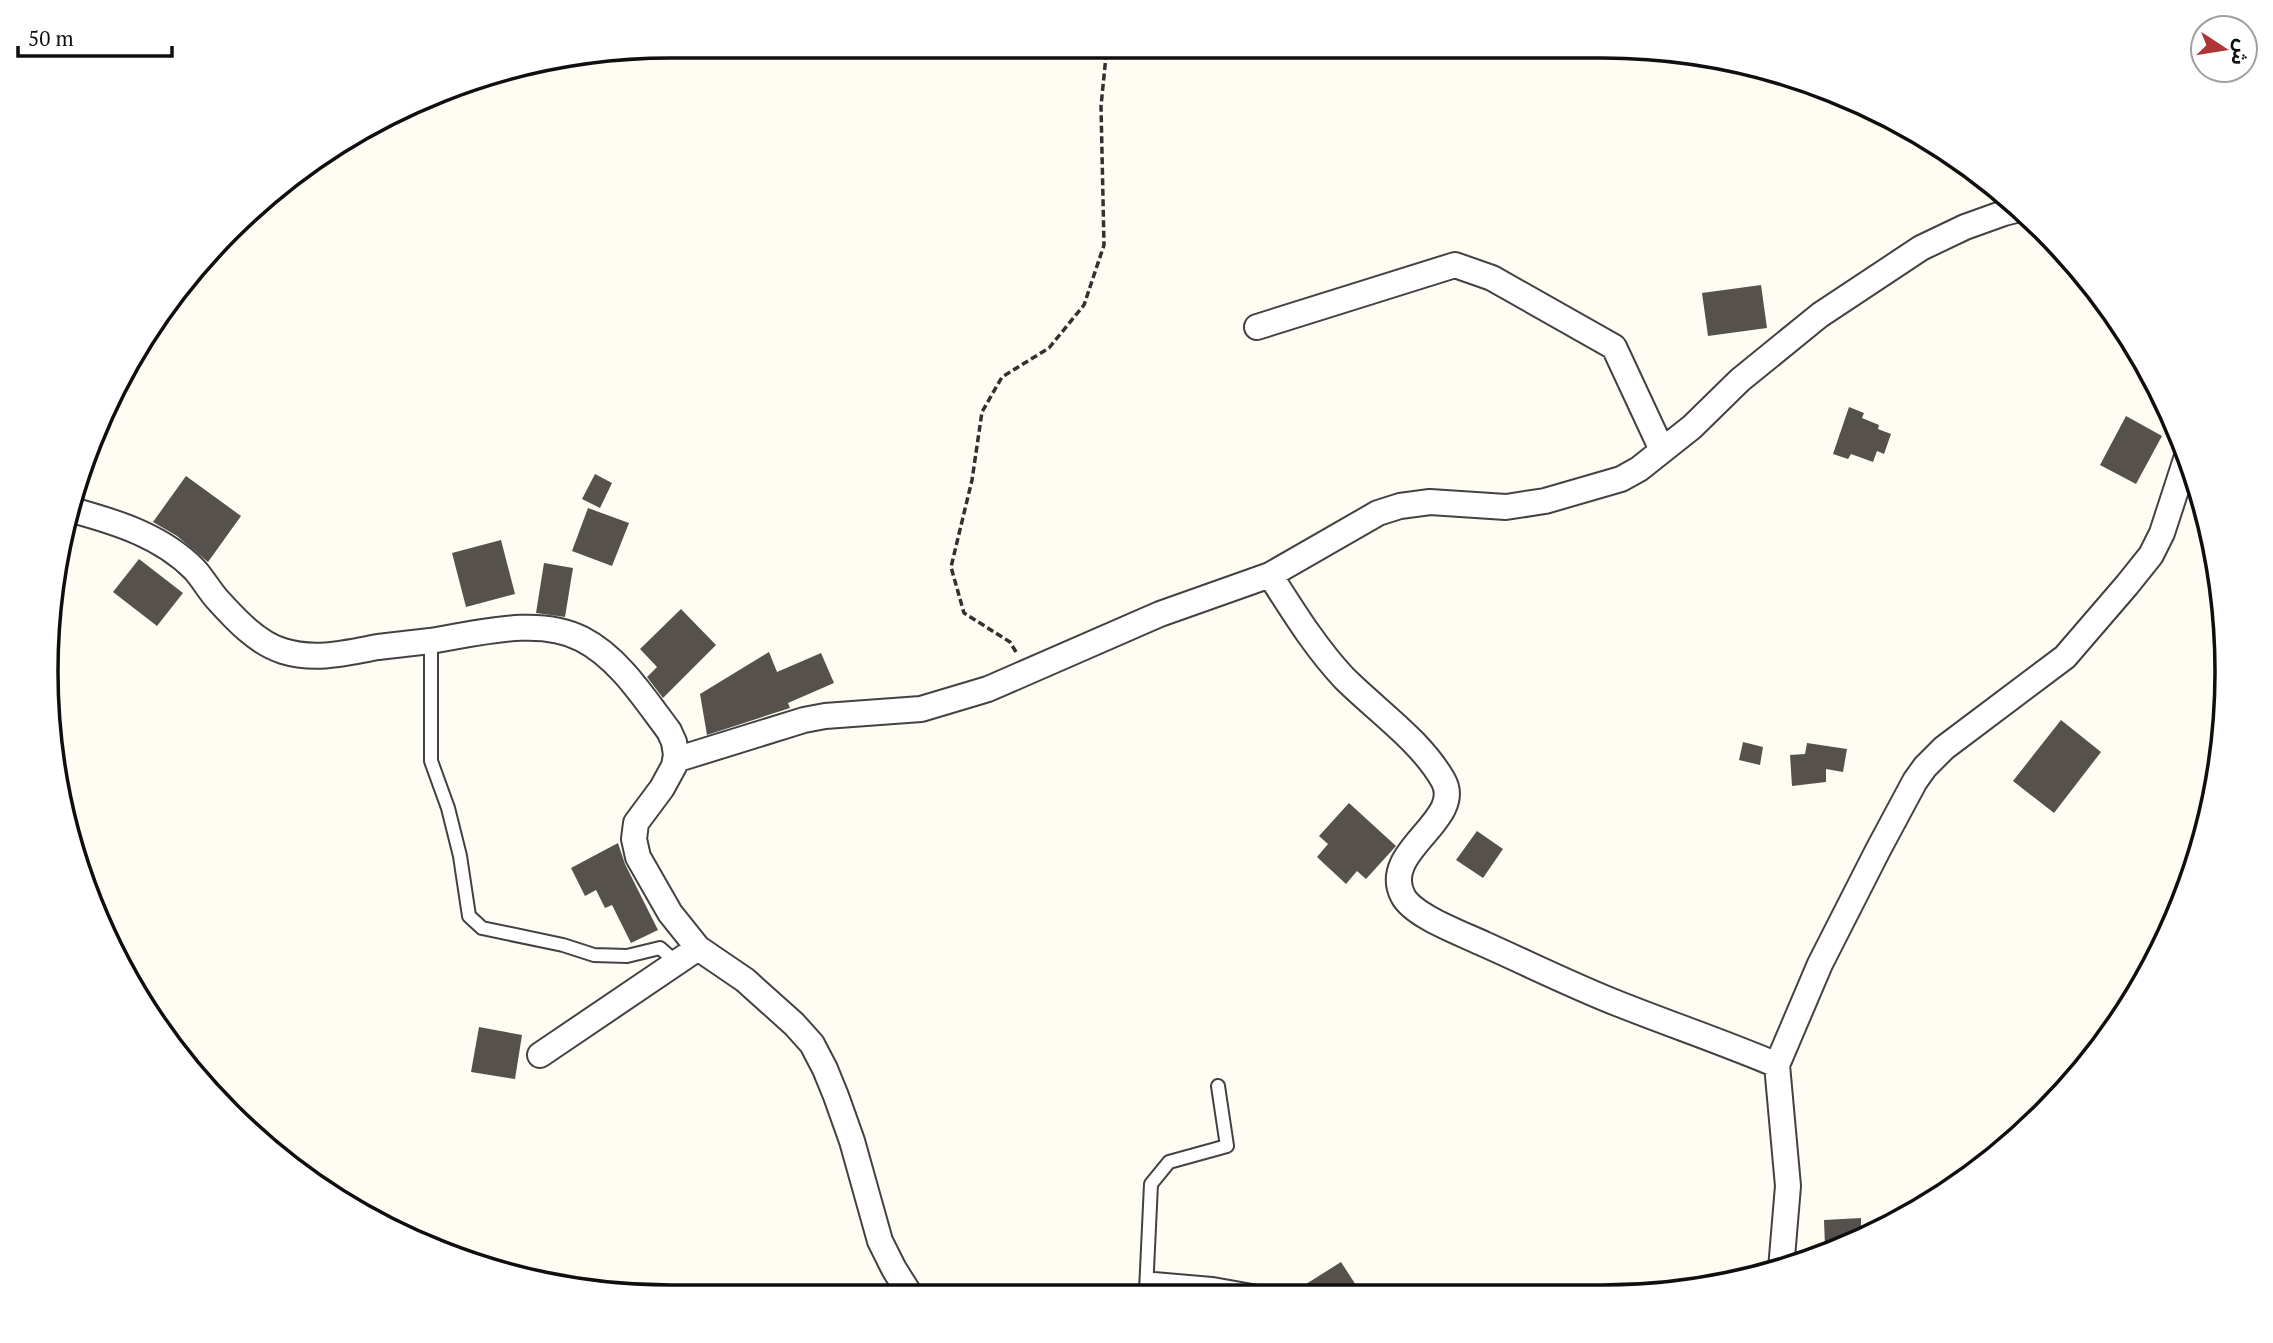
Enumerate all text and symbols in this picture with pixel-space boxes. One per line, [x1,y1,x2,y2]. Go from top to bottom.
scale bar [18,14,172,58]
north arrow [2189,14,2259,84]
text: 50 m [28,24,74,52]
text: ش [2226,37,2256,68]

